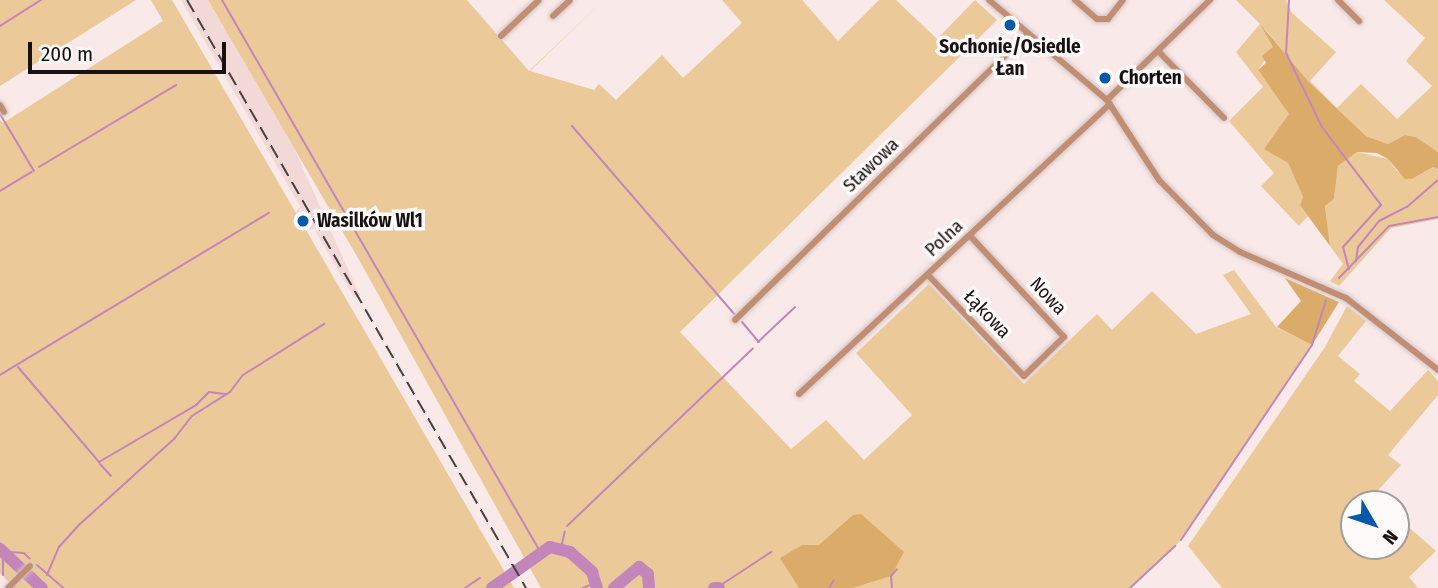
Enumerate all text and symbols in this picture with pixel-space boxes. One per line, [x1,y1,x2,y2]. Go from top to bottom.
marker: Sochonie/Osiedle Łan [1002,17,1018,33]
scale bar [32,28,229,72]
place label: Sochonie/Osiedle Łan [939,36,1081,80]
text: 200 m [41,41,93,67]
place label: Chorten [1119,67,1182,89]
marker: Chorten [1097,70,1113,86]
street label: Stawowa [838,133,904,197]
place label: Wasilków Wl1 [317,210,423,232]
marker: Wasilków Wl1 [295,213,311,229]
street label: Polna [920,215,968,261]
street label: Nowa [1025,272,1071,320]
street label: Łąkowa [959,285,1015,343]
north arrow [1340,490,1410,560]
text: N [1378,526,1403,549]

